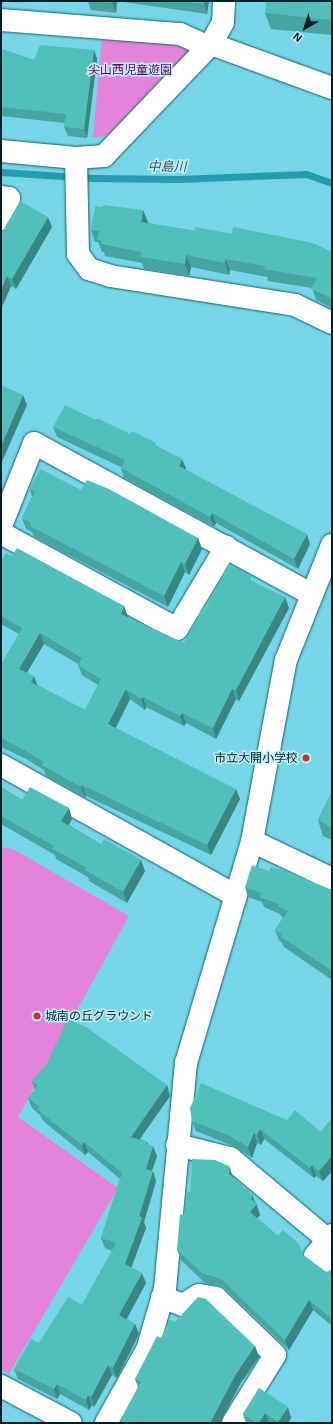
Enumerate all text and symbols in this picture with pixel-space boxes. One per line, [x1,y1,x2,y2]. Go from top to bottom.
north arrow [285,8,325,48]
text: N [290,30,304,45]
park label: 尖山西児童遊園 [88,63,172,77]
water label: 中島川 [148,158,186,174]
place label: 市立大開小学校 [214,751,298,765]
marker: 市立大開小学校 [301,753,311,763]
place label: 城南の丘グラウンド [45,1009,153,1023]
marker: 城南の丘グラウンド [32,1011,42,1021]

